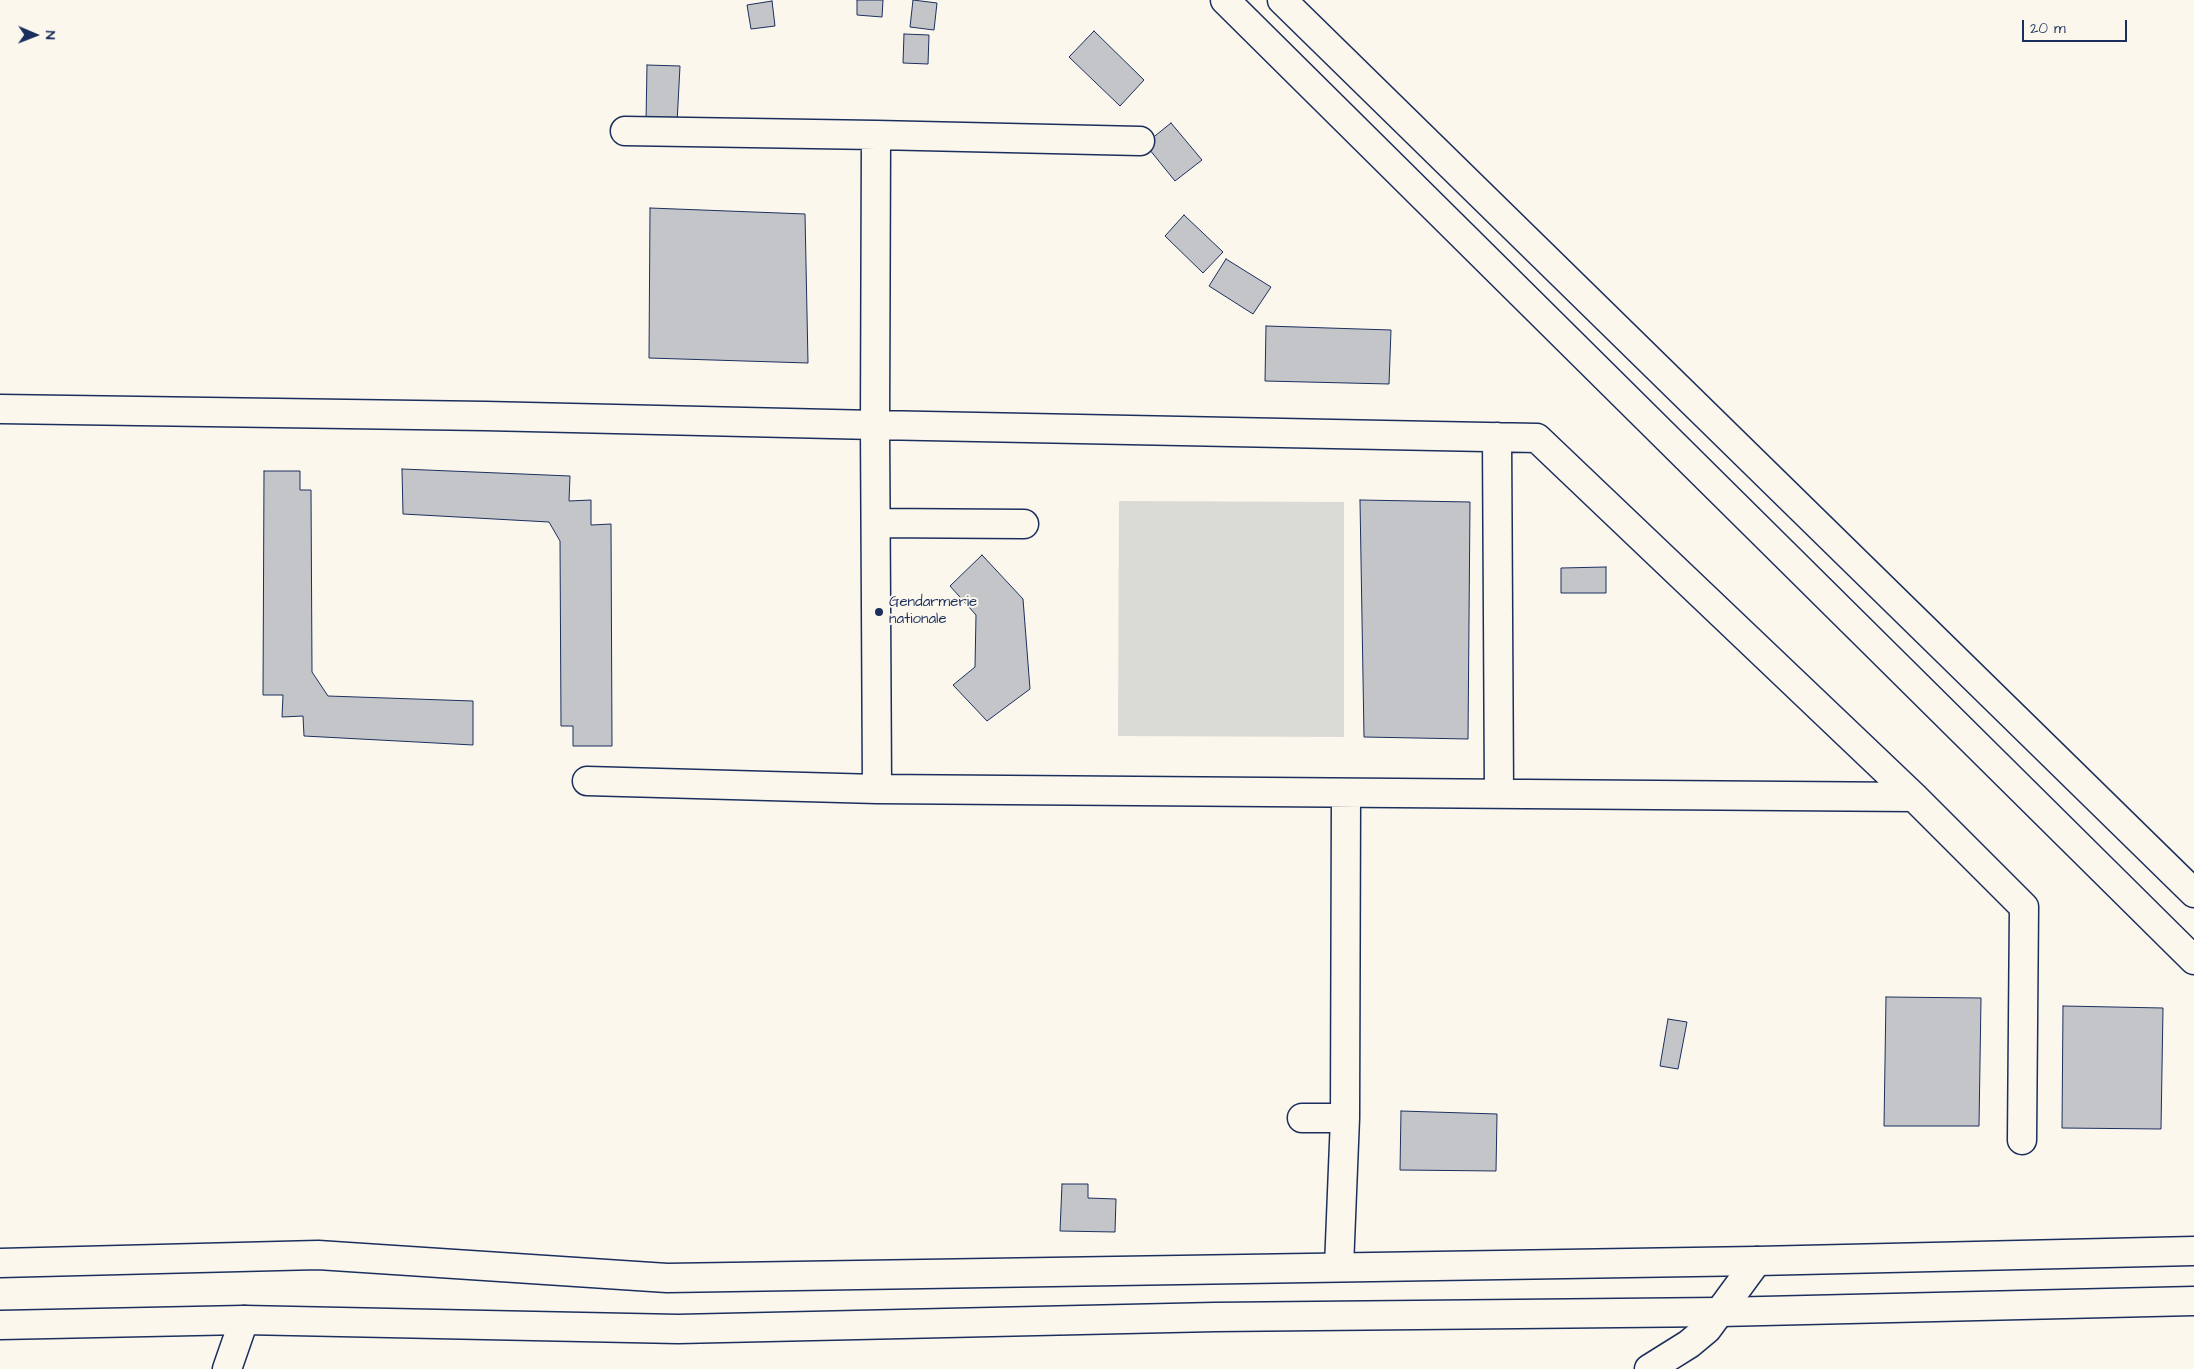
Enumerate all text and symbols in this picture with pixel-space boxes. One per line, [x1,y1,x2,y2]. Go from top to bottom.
north arrow [10,10,60,60]
scale bar [2024,10,2129,42]
text: 20 m [2030,18,2066,39]
text: N [40,31,60,40]
place label: Gendarmerie nationale [889,594,977,629]
marker: Gendarmerie nationale [873,606,885,618]

